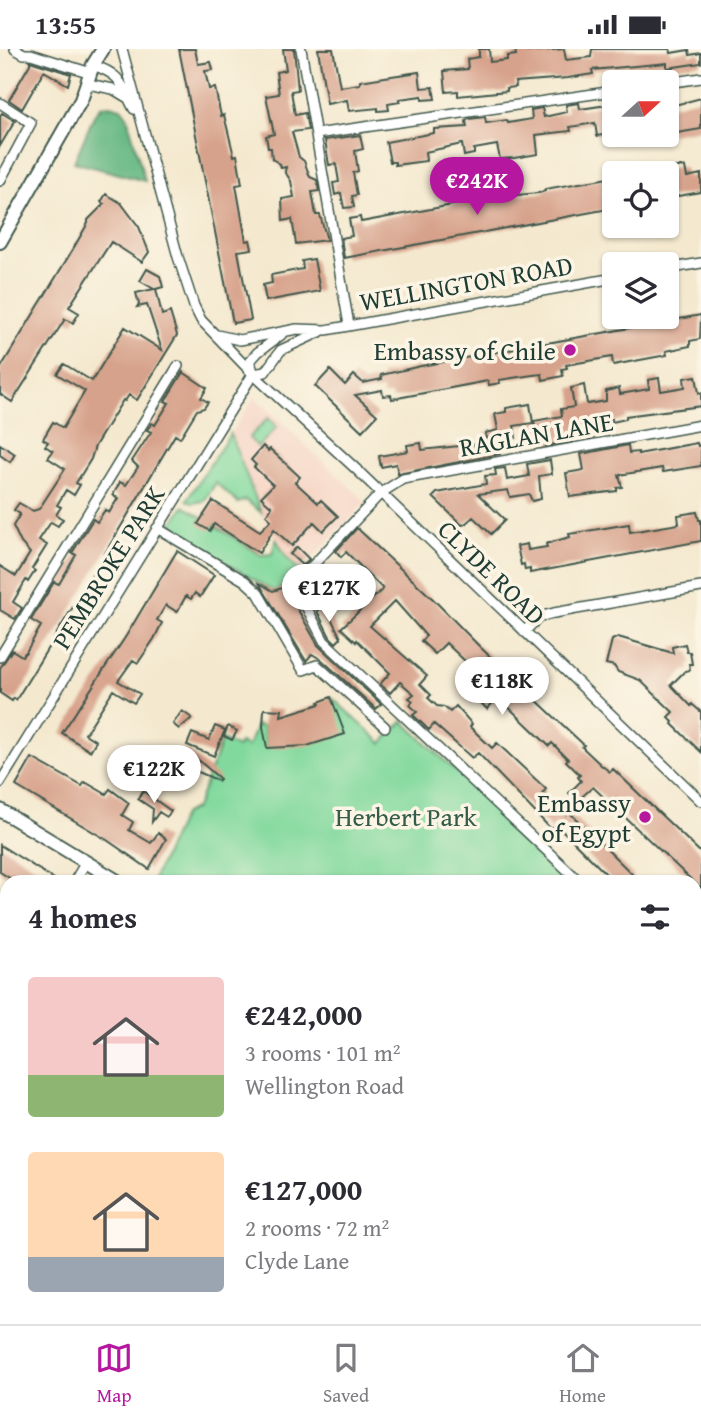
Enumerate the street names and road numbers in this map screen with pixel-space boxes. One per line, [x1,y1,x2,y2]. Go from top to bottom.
street label: WELLINGTON ROAD [356,245,576,321]
street label: RAGLAN LANE [456,401,616,467]
street label: PEMBROKE PARK [42,477,174,657]
street label: CLYDE ROAD [429,510,555,634]

